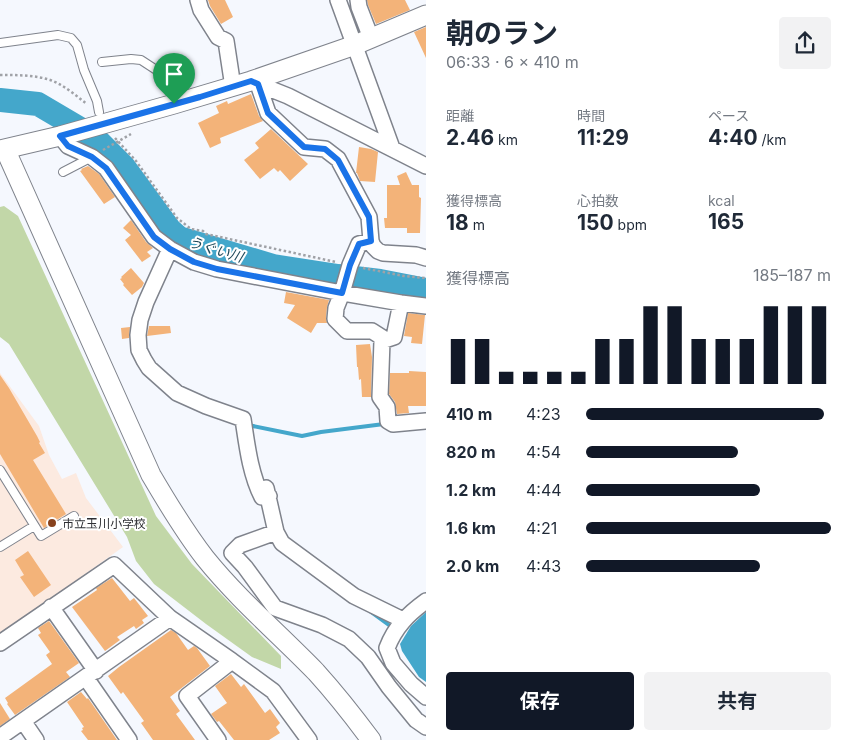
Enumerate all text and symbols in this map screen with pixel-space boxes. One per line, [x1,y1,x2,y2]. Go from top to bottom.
text: 朝のラン [446,16,558,50]
button: share [779,17,831,69]
text: 06:33 · 6 × 410 m [446,52,579,72]
pin [153,53,195,104]
icon: arrive [160,60,188,88]
text: 距離 [446,107,474,124]
text: 時間 [577,107,605,124]
text: ペース [708,107,749,124]
text: 2.46 [446,125,494,150]
text: 11:29 [577,125,629,150]
text: 4:40 [708,125,758,150]
text: km [494,131,518,148]
text: /km [758,131,787,148]
text: 獲得標高 [446,192,502,209]
text: 心拍数 [577,192,619,209]
text: kcal [708,192,735,209]
text: 165 [708,209,744,234]
text: 18 [446,210,469,235]
text: 150 [577,210,614,235]
text: m [469,216,485,233]
text: bpm [614,216,647,233]
water label: うぐい川 [187,233,247,266]
text: 185–187 m [753,265,831,285]
text: 獲得標高 [446,268,510,288]
text: 410 m [446,404,492,424]
text: 4:23 [526,404,561,424]
text: 820 m [446,442,496,462]
text: 4:54 [526,442,561,462]
text: 1.2 km [446,480,496,500]
text: 4:44 [526,480,562,500]
place label: 市立玉川小学校 [62,516,146,531]
marker: 市立玉川小学校 [46,517,58,529]
text: 1.6 km [446,518,496,538]
text: 4:21 [526,518,557,538]
text: 2.0 km [446,556,499,576]
text: 4:43 [526,556,561,576]
button: 保存 [446,672,634,730]
button: 共有 [644,672,831,730]

